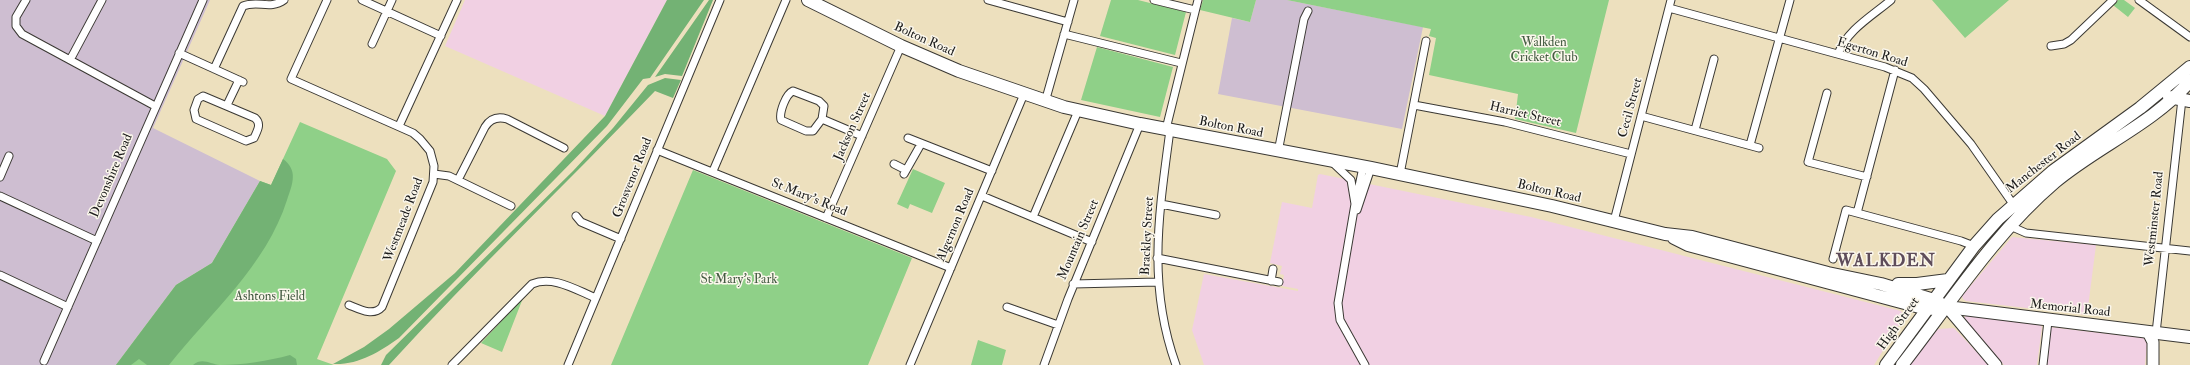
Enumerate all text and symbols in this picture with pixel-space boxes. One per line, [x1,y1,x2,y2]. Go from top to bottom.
street label: Bolton Road [891,20,957,60]
park label: Walkden Cricket Club [1510,35,1578,66]
street label: Egerton Road [1835,35,1909,71]
street label: Cecil Street [1616,76,1646,140]
street label: Jackson Street [831,90,875,164]
street label: Harriet Street [1488,99,1562,131]
street label: Bolton Road [1198,114,1264,142]
street label: Manchester Road [2003,129,2085,197]
street label: Devonshire Road [87,132,137,220]
street label: Grosvenor Road [610,136,656,220]
street label: Westminster Road [2142,171,2168,267]
street label: Westmeade Road [381,176,427,264]
street label: St Mary's Road [769,176,849,220]
street label: Bolton Road [1516,177,1582,207]
street label: Algernon Road [934,186,978,264]
street label: Brackley Street [1138,196,1158,276]
street label: Mountain Street [1055,197,1103,283]
district label: WALKDEN [1836,252,1936,272]
park label: St Mary's Park [701,272,777,288]
park label: Ashtons Field [235,289,305,305]
street label: High Street [1875,295,1923,353]
street label: Memorial Road [2029,297,2111,321]

